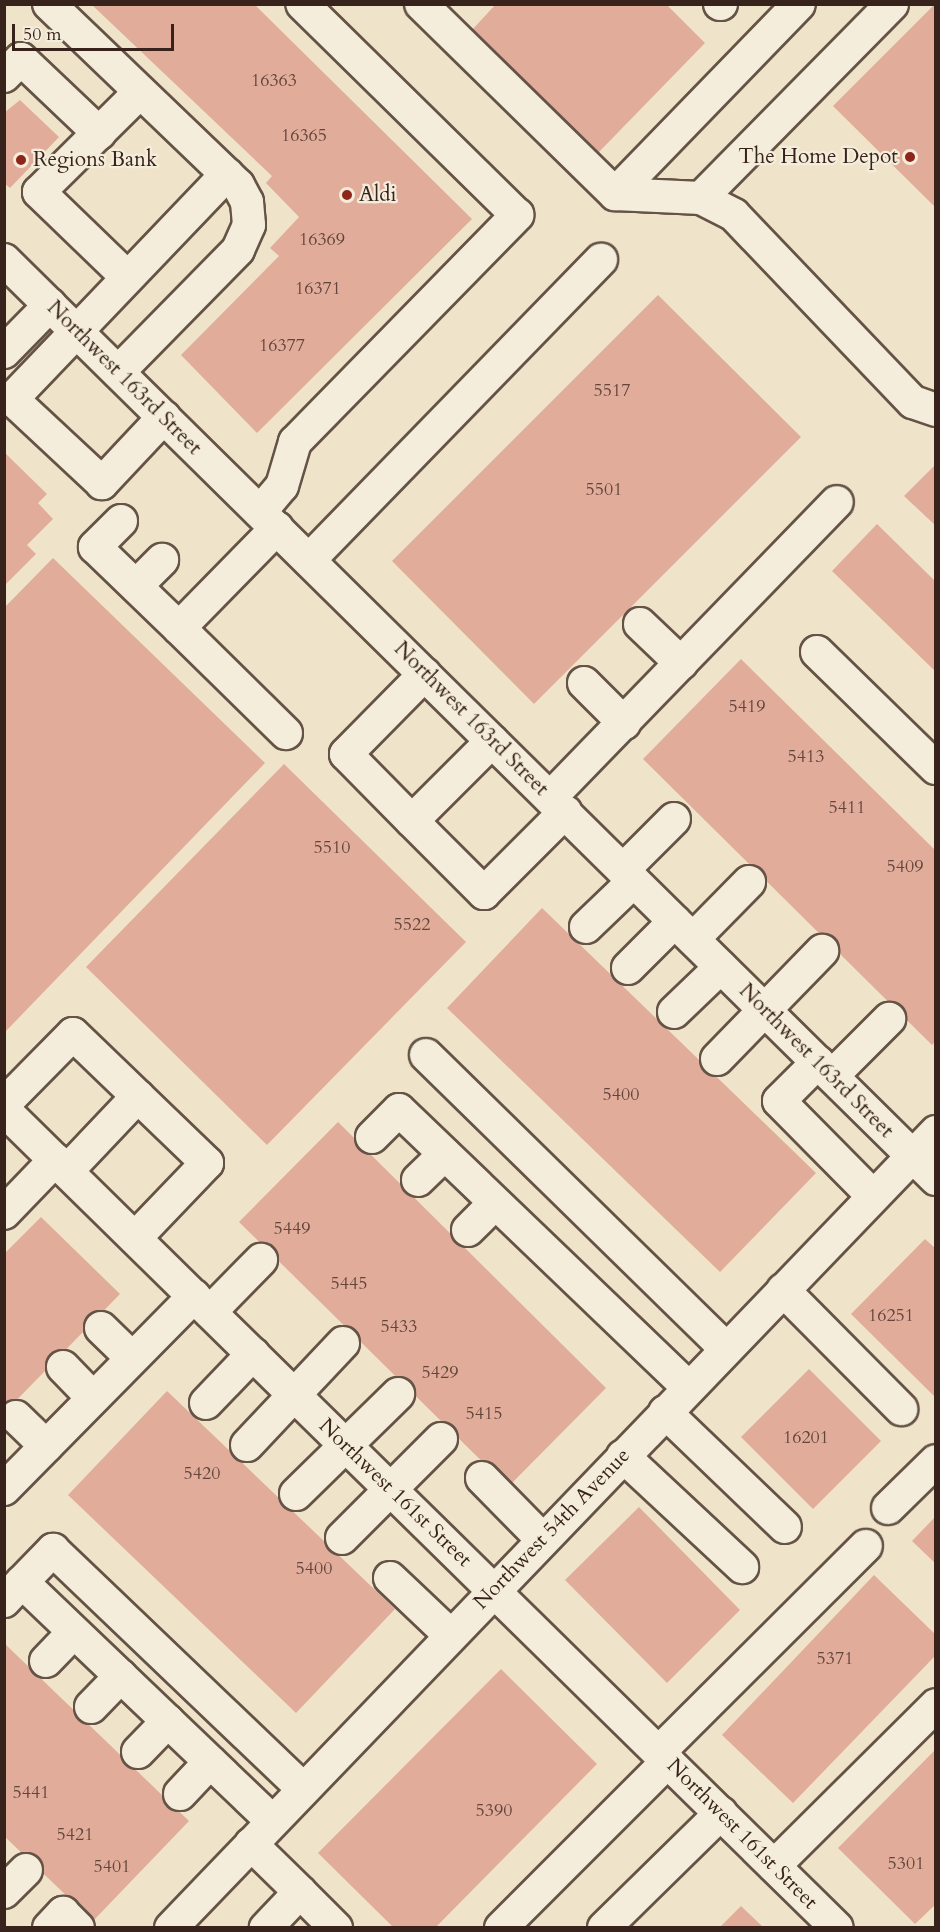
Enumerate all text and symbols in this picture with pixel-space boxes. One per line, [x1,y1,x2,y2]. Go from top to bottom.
scale bar [15,12,177,50]
text: 50 m [23,22,62,47]
house number: 16363 [251,70,297,92]
house number: 16365 [281,125,327,147]
place label: The Home Depot [738,144,898,170]
place label: Regions Bank [33,147,157,173]
marker: The Home Depot [903,150,917,164]
marker: Regions Bank [14,153,28,167]
place label: Aldi [359,182,396,208]
marker: Aldi [340,188,354,202]
house number: 16369 [299,229,345,251]
house number: 16371 [295,278,341,300]
street label: Northwest 163rd Street [42,296,206,460]
house number: 16377 [259,335,305,357]
house number: 5517 [594,380,630,402]
house number: 5501 [586,479,622,501]
street label: Northwest 163rd Street [389,637,553,801]
house number: 5419 [729,696,765,718]
house number: 5413 [788,746,824,768]
house number: 5411 [829,797,865,819]
house number: 5510 [314,837,350,859]
house number: 5409 [887,856,923,878]
house number: 5522 [394,914,430,936]
street label: Northwest 163rd Street [734,979,898,1143]
house number: 5400 [603,1084,639,1106]
house number: 5449 [274,1218,310,1240]
house number: 5445 [331,1273,367,1295]
house number: 16251 [868,1305,914,1327]
house number: 5433 [381,1316,417,1338]
house number: 5429 [422,1362,458,1384]
house number: 5415 [466,1403,502,1425]
street label: Northwest 161st Street [313,1413,477,1573]
house number: 16201 [783,1427,829,1449]
street label: Northwest 54th Avenue [469,1443,635,1615]
house number: 5420 [184,1463,220,1485]
house number: 5400 [296,1558,332,1580]
house number: 5371 [817,1648,853,1670]
street label: Northwest 161st Street [661,1753,823,1915]
house number: 5441 [13,1782,49,1804]
house number: 5390 [476,1800,512,1822]
house number: 5421 [57,1824,93,1846]
house number: 5301 [888,1853,924,1875]
house number: 5401 [94,1856,130,1878]

